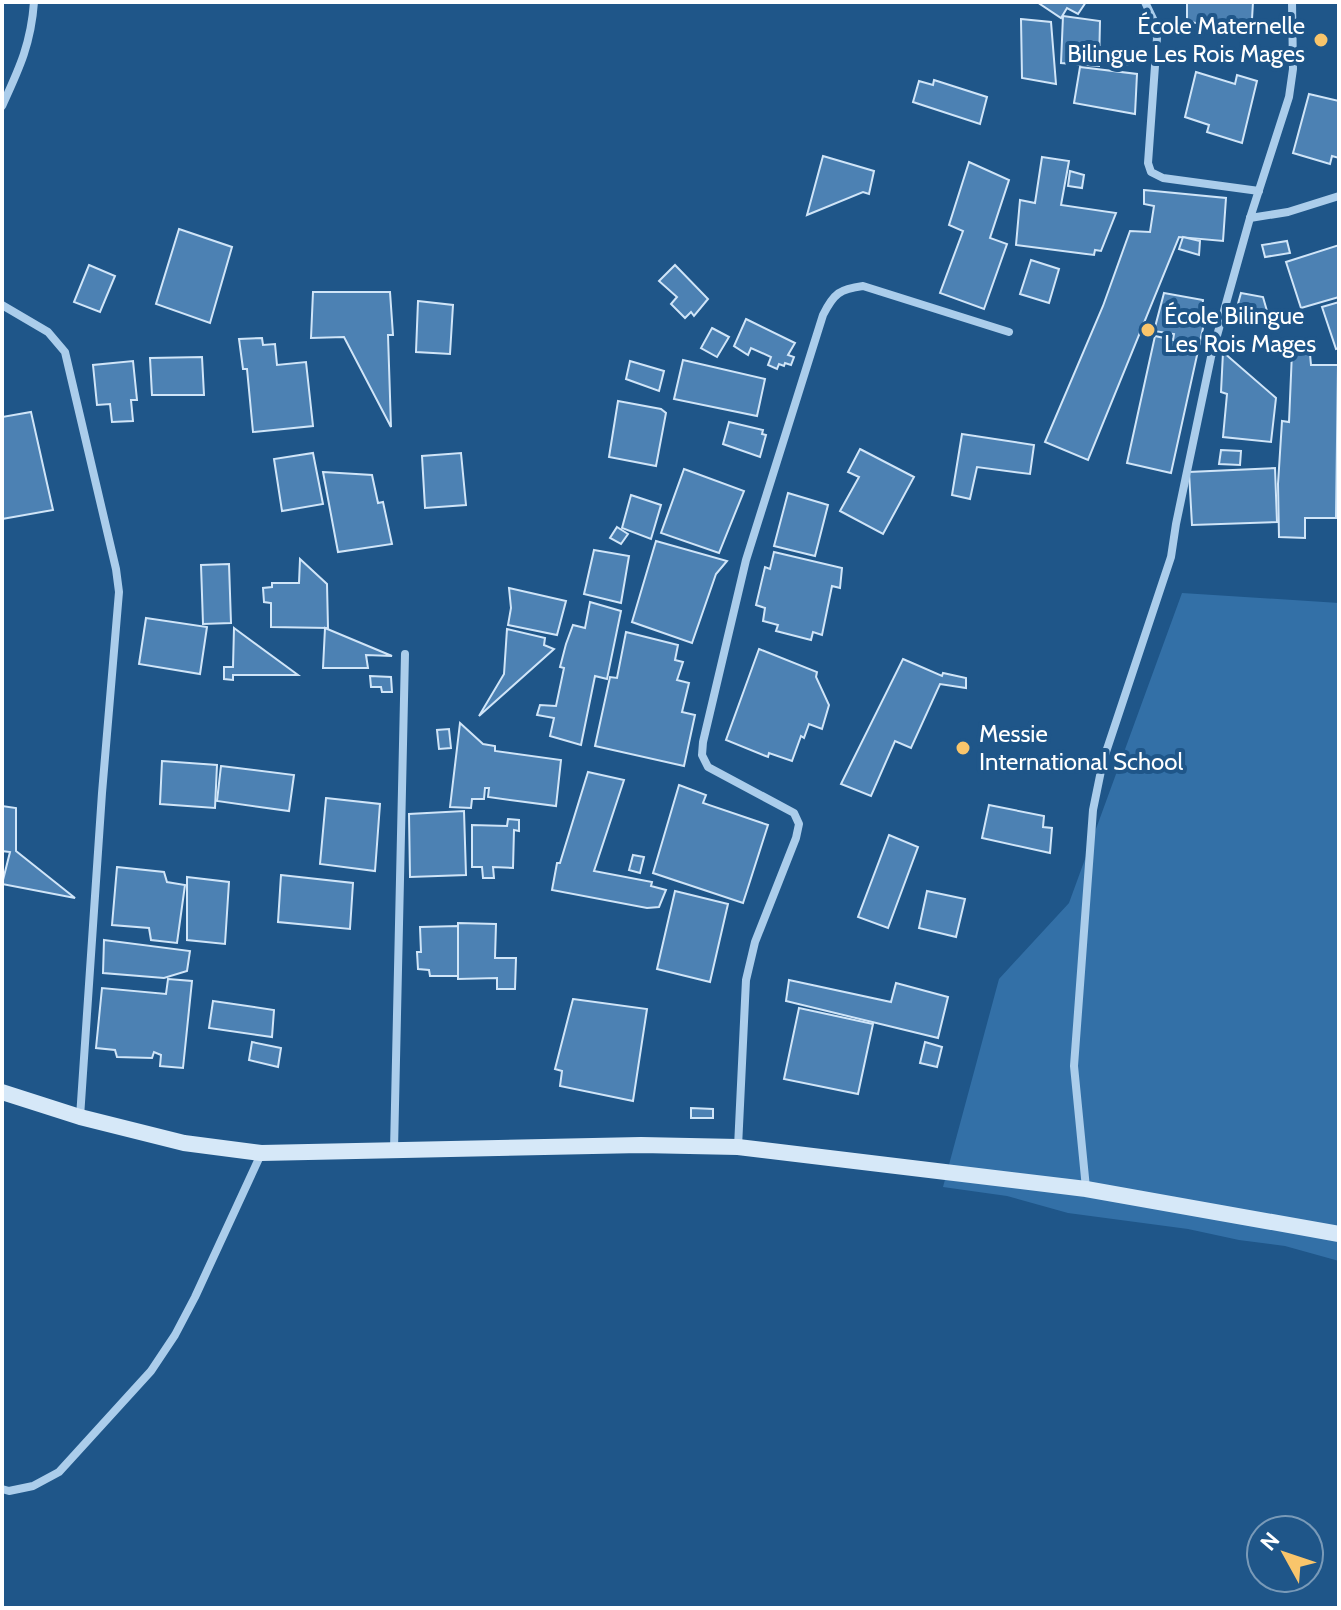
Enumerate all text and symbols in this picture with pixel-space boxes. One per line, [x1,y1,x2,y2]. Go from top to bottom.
place label: École Maternelle Bilingue Les Rois Mages [1067,11,1305,68]
marker: École Maternelle Bilingue Les Rois Mages [1312,31,1330,49]
place label: École Bilingue Les Rois Mages [1164,301,1316,358]
marker: École Bilingue Les Rois Mages [1139,321,1157,339]
place label: Messie International School [979,719,1183,776]
marker: Messie International School [954,739,972,757]
north arrow [1245,1514,1325,1594]
text: N [1255,1527,1285,1556]

